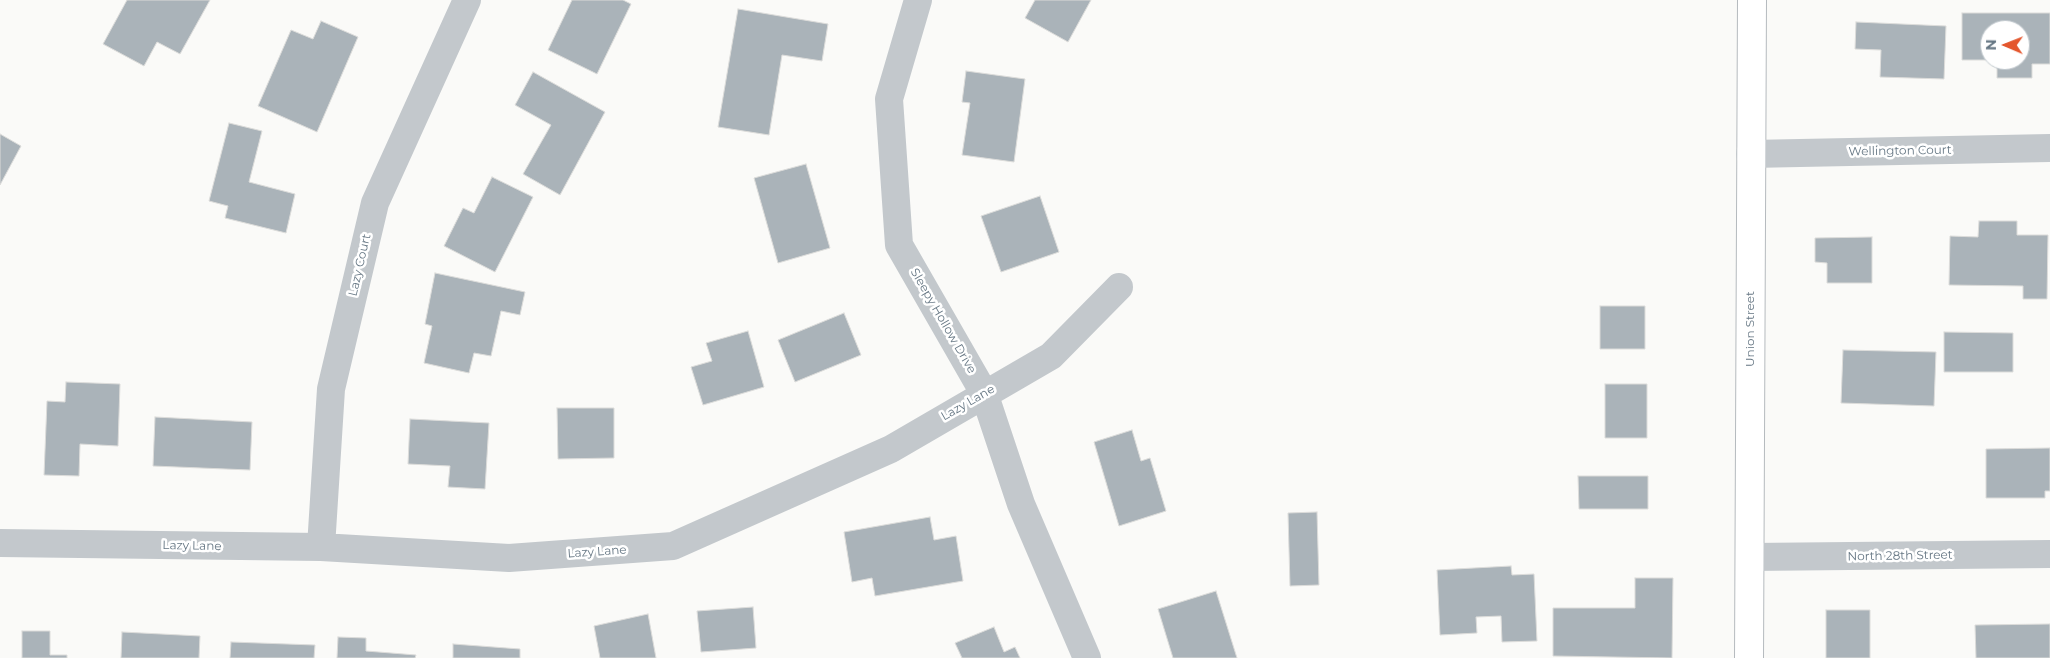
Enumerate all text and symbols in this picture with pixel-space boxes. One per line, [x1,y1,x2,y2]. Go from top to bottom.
north arrow [1980,20,2030,70]
text: N [1982,39,2000,51]
street label: Wellington Court [1848,143,1952,159]
street label: Lazy Court [346,232,374,298]
street label: Sleepy Hollow Drive [907,266,979,376]
street label: Union Street [1743,291,1757,367]
street label: Lazy Lane [939,382,997,424]
street label: Lazy Lane [162,538,222,554]
street label: Lazy Lane [567,543,627,561]
street label: North 28th Street [1847,548,1953,564]

